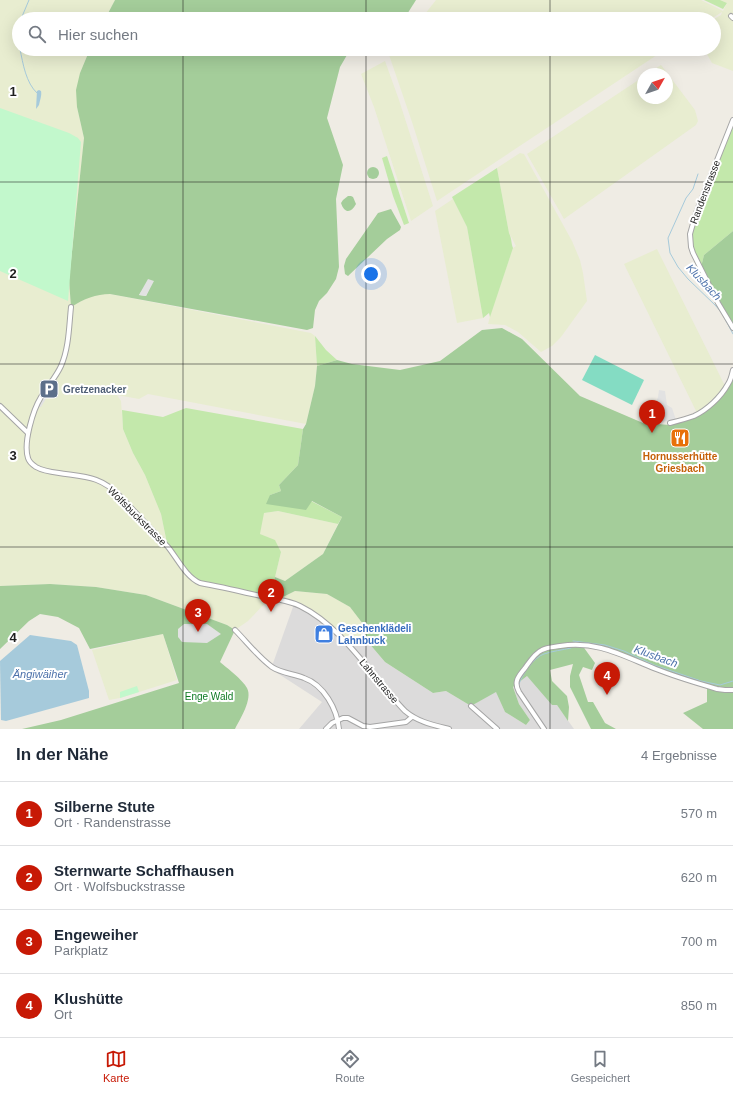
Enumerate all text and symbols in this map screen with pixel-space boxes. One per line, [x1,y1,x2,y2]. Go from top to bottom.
search box [12,12,721,56]
icon: search [26,23,48,45]
text: Hier suchen [58,26,138,43]
north arrow [637,68,673,104]
text: 1 [9,84,17,99]
street label: Randenstrasse [688,158,722,225]
water label: Klusbach [684,261,724,303]
your location [361,264,381,284]
text: 2 [9,266,17,281]
parking icon: Gretzenacker [38,378,60,400]
place label: Gretzenacker [63,384,126,395]
pin: 1 [639,400,665,433]
restaurant icon: Hornusserhütte Griesbach [669,427,691,449]
text: 3 [9,448,17,463]
place label: Hornusserhütte Griesbach [643,451,718,474]
street label: Wolfsbuckstrasse [105,484,169,548]
pin: 2 [258,579,284,612]
pin: 3 [185,599,211,632]
shop icon: Geschenklädeli Lahnbuck [313,623,335,645]
place label: Geschenklädeli Lahnbuck [338,623,412,646]
text: 4 [9,630,17,645]
water label: Klusbach [633,643,679,669]
street label: Lahnstrasse [357,657,401,706]
pin: 4 [594,662,620,695]
water label: Ängiwäiher [12,668,69,680]
park label: Enge Wald [185,691,233,702]
text: In der Nähe [16,745,109,764]
text: 4 Ergebnisse [641,748,717,763]
text: Silberne Stute [54,798,155,815]
text: 1 [25,806,33,821]
text: 570 m [681,806,717,821]
text: Ort · Randenstrasse [54,815,171,830]
text: Sternwarte Schaffhausen [54,862,234,879]
text: 2 [25,870,33,885]
text: 620 m [681,870,717,885]
text: Ort · Wolfsbuckstrasse [54,879,185,894]
text: Engeweiher [54,926,138,943]
text: 3 [25,934,33,949]
text: 700 m [681,934,717,949]
text: Parkplatz [54,943,108,958]
text: Klushütte [54,990,123,1007]
text: 4 [25,998,33,1013]
text: 850 m [681,998,717,1013]
text: Ort [54,1007,72,1022]
tab: Karte [103,1048,129,1084]
tab: Route [335,1048,365,1084]
tab: Gespeichert [571,1048,630,1084]

